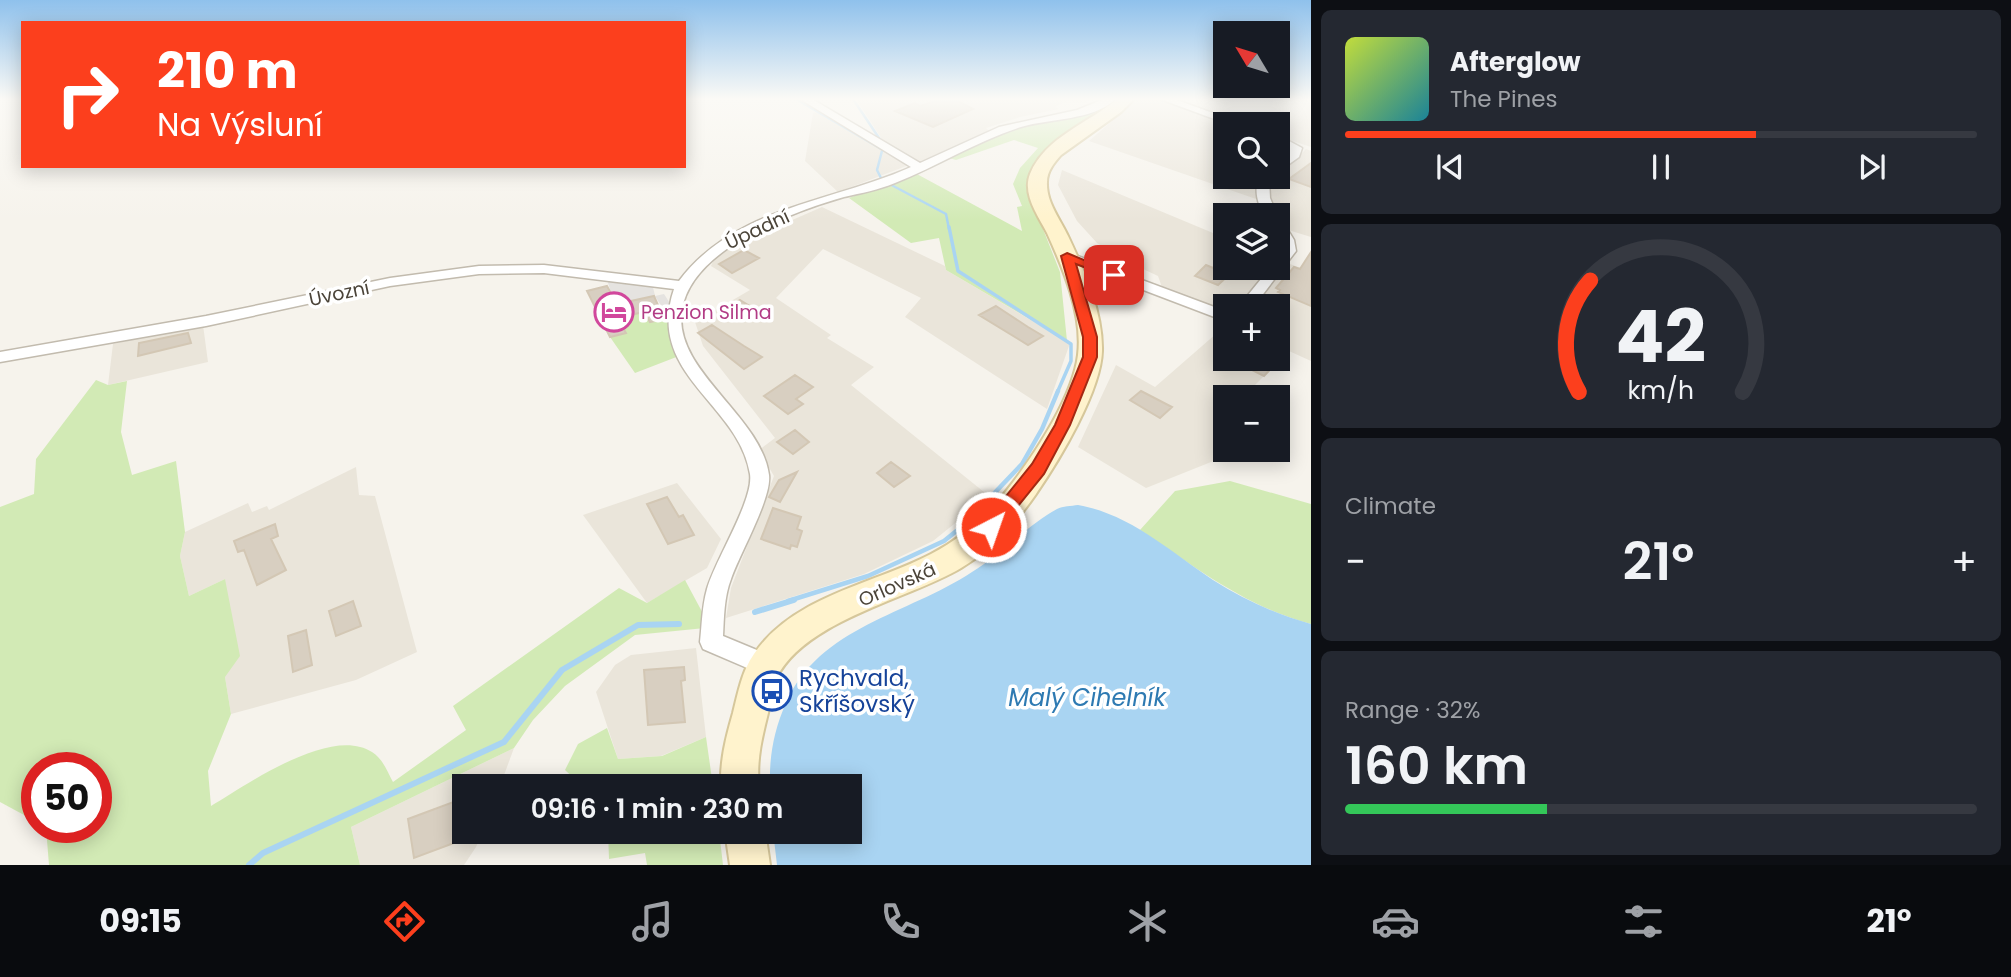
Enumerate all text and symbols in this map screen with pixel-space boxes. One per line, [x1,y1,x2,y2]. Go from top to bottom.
north arrow [1213,21,1290,98]
map controls [1213,21,1290,462]
text: 210 m [157,37,298,105]
text: Afterglow [1450,44,1581,80]
icon: right [42,49,133,140]
text: The Pines [1450,83,1558,115]
text: Na Výsluní [157,102,323,147]
button: search [1213,112,1290,189]
icon: previous [1431,148,1469,186]
icon: pause [1642,148,1680,186]
icon: next [1853,148,1891,186]
street label: Úpadní [721,203,794,256]
button: layers [1213,203,1290,280]
pin [1084,245,1144,305]
icon: arrive [1095,256,1133,294]
street label: Úvozní [306,274,372,313]
text: 42 [1616,286,1706,387]
hotel icon: Penzion Silma [593,291,635,333]
button: + [1213,294,1290,371]
place label: Penzion Silma [641,299,772,326]
text: km/h [1628,372,1694,407]
button: − [1213,385,1290,462]
position arrow [954,490,1028,564]
text: Climate [1345,490,1436,522]
text: 21° [1623,525,1694,598]
text: − [1345,535,1366,588]
text: + [1951,535,1977,588]
street label: Orlovská [854,555,940,613]
place label: Rychvald, Skříšovský [799,662,915,720]
bus stop icon: Rychvald, Skříšovský [751,670,793,712]
water label: Malý Cihelník [1008,681,1167,714]
text: Range · 32% [1345,694,1480,726]
text: 160 km [1345,729,1528,802]
speed limit sign: 50 [21,752,112,843]
text: 09:16 · 1 min · 230 m [531,791,783,827]
icon: directions [380,897,429,946]
icon: music [628,897,677,946]
icon: phone [876,897,925,946]
icon: climate [1123,897,1172,946]
icon: car [1371,897,1420,946]
icon: filters [1619,897,1668,946]
text: 09:15 [99,898,182,943]
text: 21° [1867,898,1912,943]

